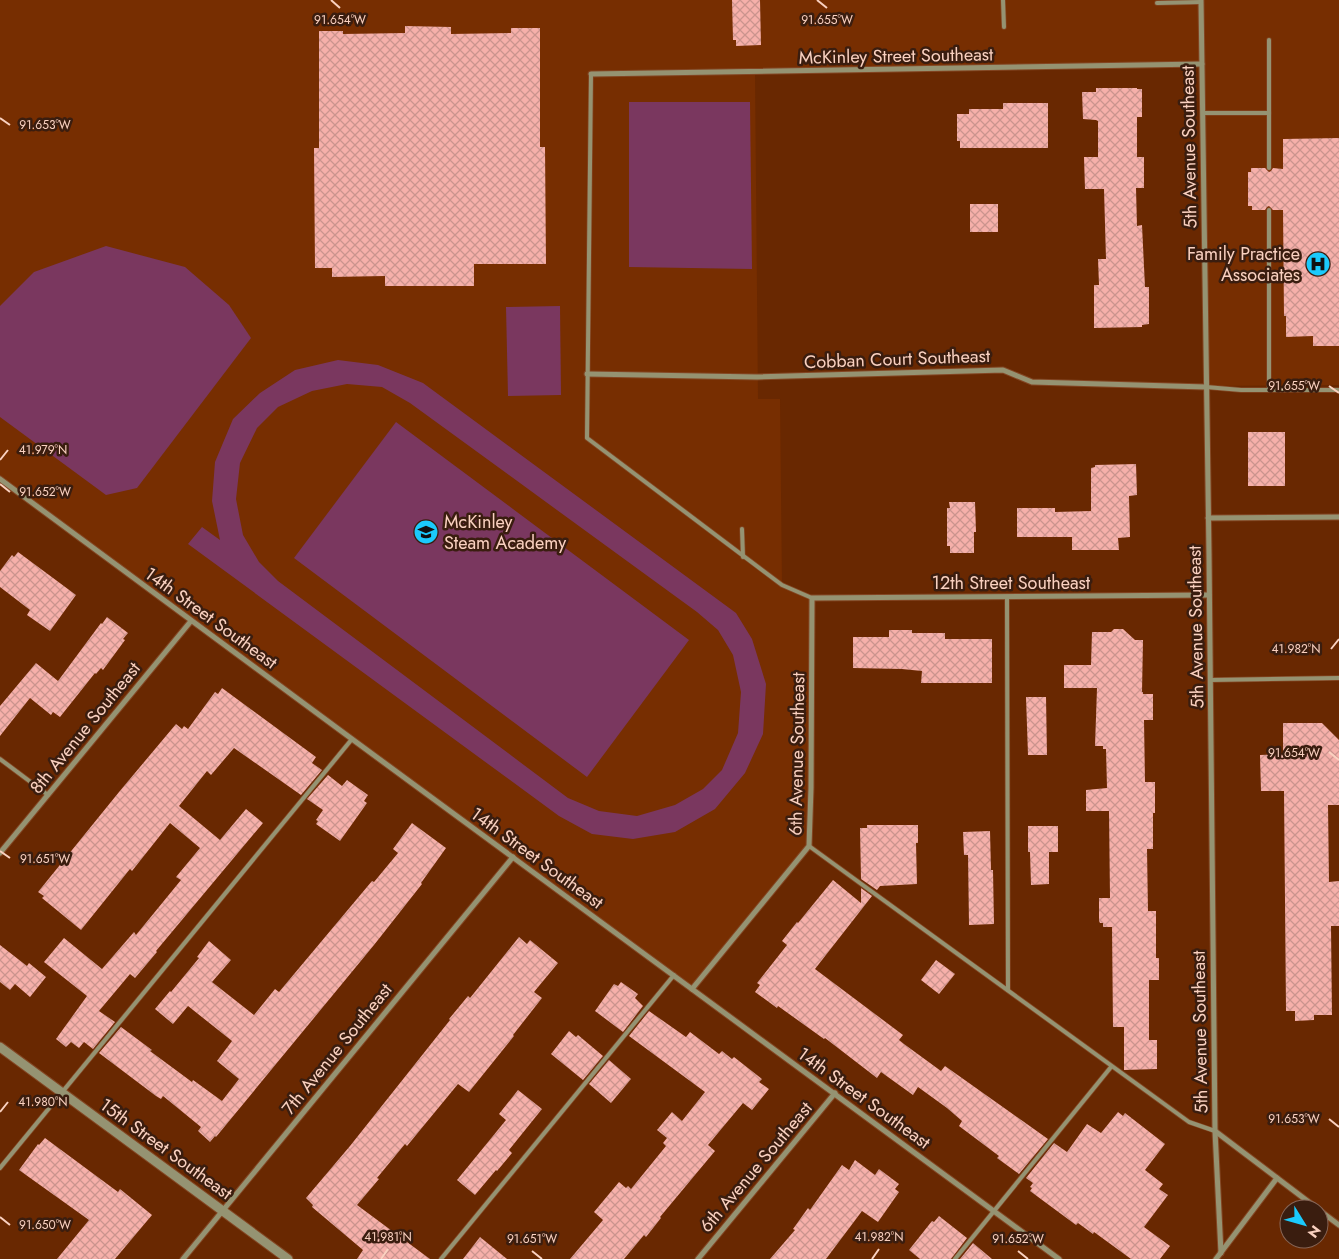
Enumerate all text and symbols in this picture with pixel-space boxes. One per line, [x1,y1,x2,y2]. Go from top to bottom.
text: 91.654°W [314,11,366,29]
text: 91.655°W [801,11,853,29]
street label: McKinley Street Southeast [798,41,994,71]
street label: 5th Avenue Southeast [1175,65,1203,229]
text: 91.653°W [19,116,71,134]
place label: Family Practice Associates [1187,241,1300,288]
hospital icon: Family Practice Associates [1305,251,1331,277]
street label: Cobban Court Southeast [804,343,991,375]
text: 91.655°W [1268,377,1320,395]
text: 41.979°N [19,441,67,459]
text: 91.652°W [19,483,71,501]
place label: McKinley Steam Academy [444,509,566,556]
school or university icon: McKinley Steam Academy [413,519,439,545]
street label: 5th Avenue Southeast [1182,545,1210,709]
street label: 14th Street Southeast [139,561,283,676]
street label: 12th Street Southeast [932,570,1091,596]
text: 41.982°N [1272,640,1320,658]
street label: 8th Avenue Southeast [24,656,147,799]
street label: 6th Avenue Southeast [783,671,811,836]
text: 91.654°W [1268,744,1320,762]
street label: 14th Street Southeast [465,801,609,916]
text: 91.651°W [20,850,70,868]
street label: 5th Avenue Southeast [1186,950,1214,1114]
street label: 7th Avenue Southeast [276,977,399,1120]
street label: 14th Street Southeast [792,1041,936,1156]
street label: 15th Street Southeast [94,1092,238,1206]
text: 41.980°N [18,1093,68,1111]
street label: 6th Avenue Southeast [694,1096,819,1238]
text: 91.653°W [1268,1110,1320,1128]
north arrow [1279,1199,1329,1249]
text: 91.650°W [19,1216,71,1234]
text: N [1303,1221,1326,1242]
text: 41.981°N [364,1228,412,1246]
text: 41.982°N [855,1228,903,1246]
text: 91.651°W [507,1230,557,1248]
text: 91.652°W [992,1230,1044,1248]

